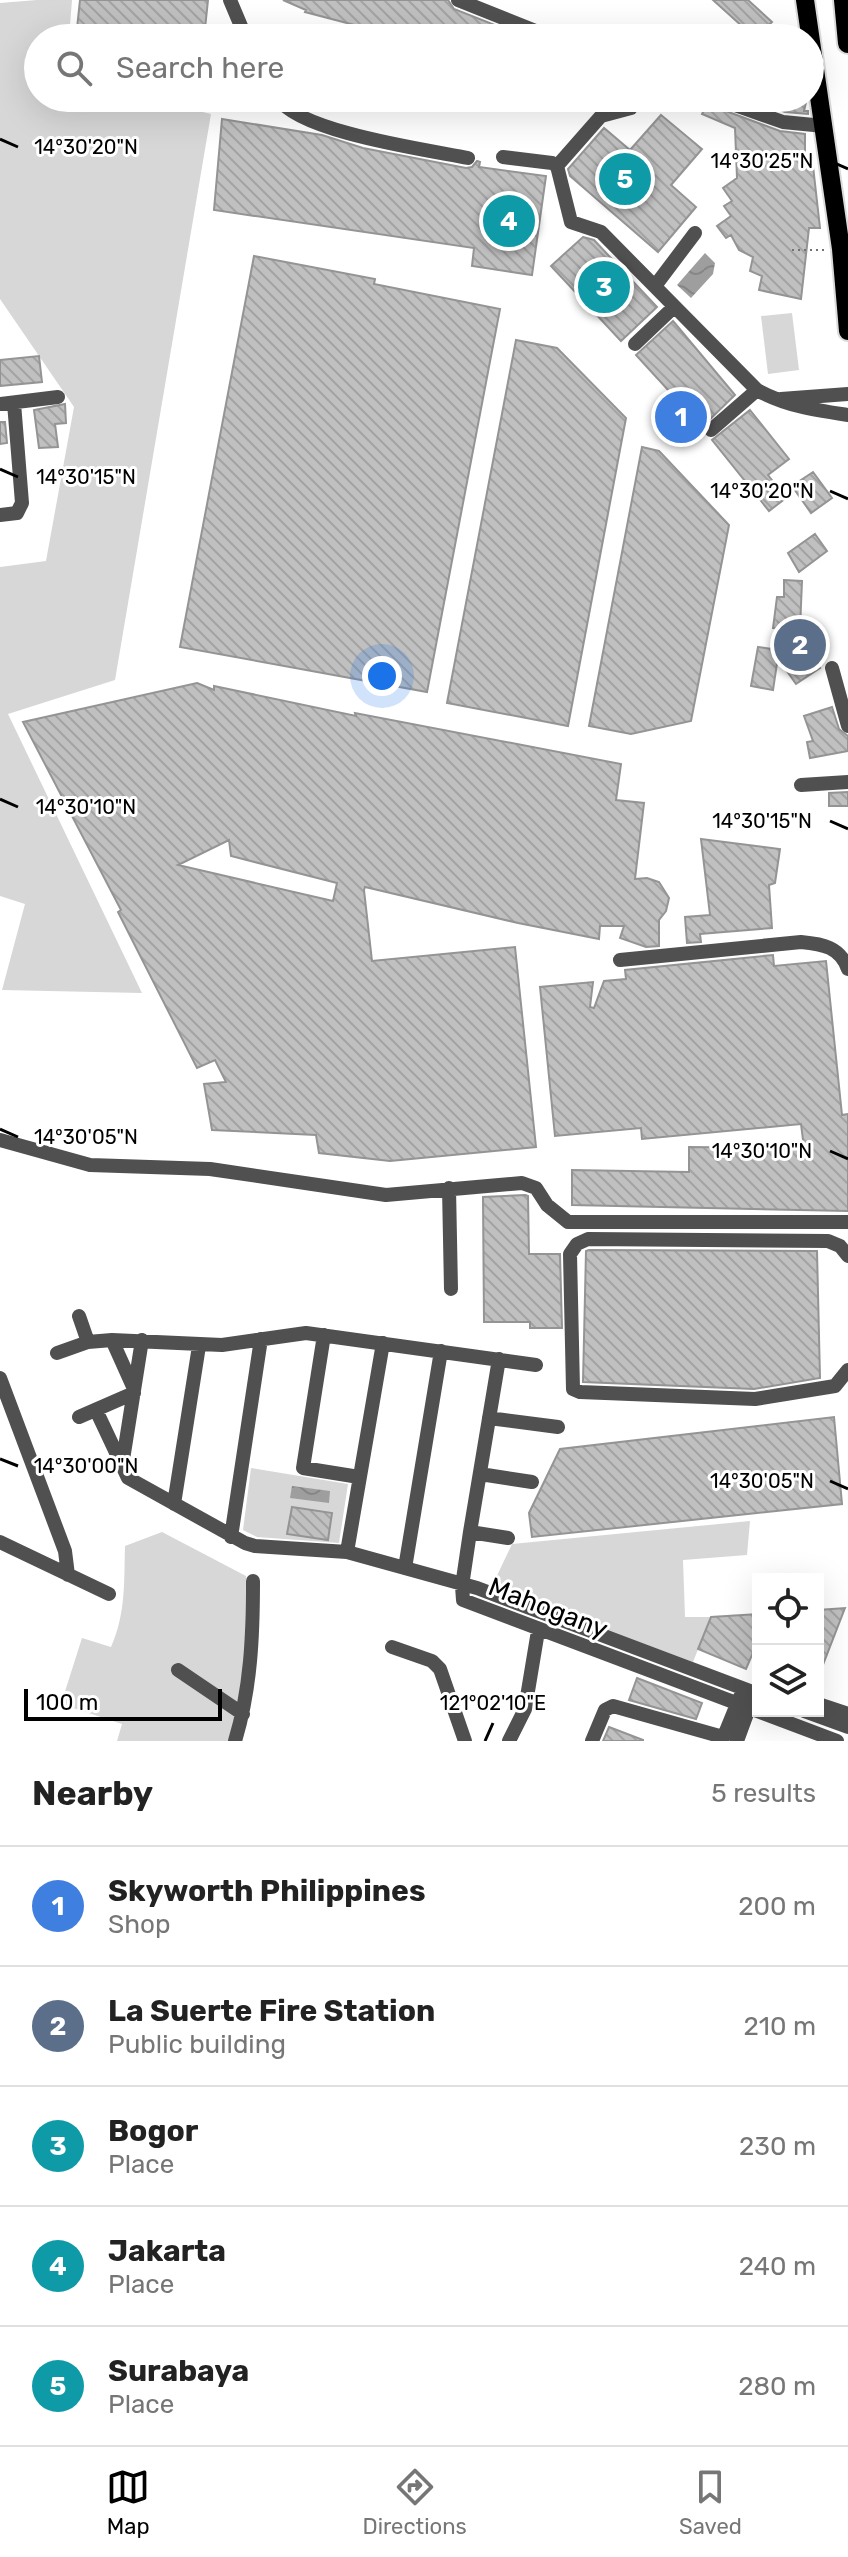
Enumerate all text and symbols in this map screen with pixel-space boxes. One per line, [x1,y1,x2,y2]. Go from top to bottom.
search box [24,24,824,112]
icon: search [52,46,96,90]
text: Search here [116,50,284,86]
text: 14°30'20"N [34,135,138,159]
pin: 5 [599,149,651,209]
text: 14°30'25"N [711,149,813,173]
pin: 4 [483,191,535,251]
pin: 3 [578,257,630,317]
pin: 1 [655,387,707,447]
text: 14°30'15"N [36,465,136,489]
text: 14°30'20"N [710,479,814,503]
pin: 2 [774,615,826,675]
your location [362,656,402,696]
text: 14°30'10"N [36,795,136,819]
text: 14°30'15"N [712,809,812,833]
text: 14°30'05"N [34,1125,138,1149]
text: 14°30'10"N [712,1139,812,1163]
text: 14°30'00"N [34,1454,138,1478]
text: 14°30'05"N [710,1469,814,1493]
street label: Mahogany [484,1571,612,1645]
map controls [752,1573,824,1717]
button: locate [752,1573,824,1645]
button: layers [752,1645,824,1717]
scale bar [24,1685,222,1721]
text: 100 m [36,1689,98,1716]
text: 121°02'10"E [440,1691,546,1715]
text: Nearby [32,1773,153,1814]
text: 5 results [711,1778,816,1809]
text: Skyworth Philippines [108,1873,426,1909]
text: 1 [52,1891,64,1922]
text: 200 m [738,1891,816,1922]
text: Shop [108,1909,170,1940]
text: La Suerte Fire Station [108,1993,435,2029]
text: 2 [50,2011,66,2042]
text: 210 m [744,2011,816,2042]
text: Public building [108,2029,286,2060]
text: Bogor [108,2113,198,2149]
text: 3 [49,2131,67,2162]
text: 230 m [739,2131,816,2162]
text: Place [108,2149,174,2180]
text: Jakarta [108,2233,226,2269]
text: 4 [49,2251,67,2282]
text: 240 m [739,2251,816,2282]
text: Place [108,2269,174,2300]
text: Surabaya [108,2353,249,2389]
text: 5 [50,2371,66,2402]
text: 280 m [738,2371,816,2402]
text: Place [108,2389,174,2420]
tab: Map [106,2465,150,2540]
tab: Directions [362,2465,467,2540]
tab: Saved [679,2465,742,2540]

